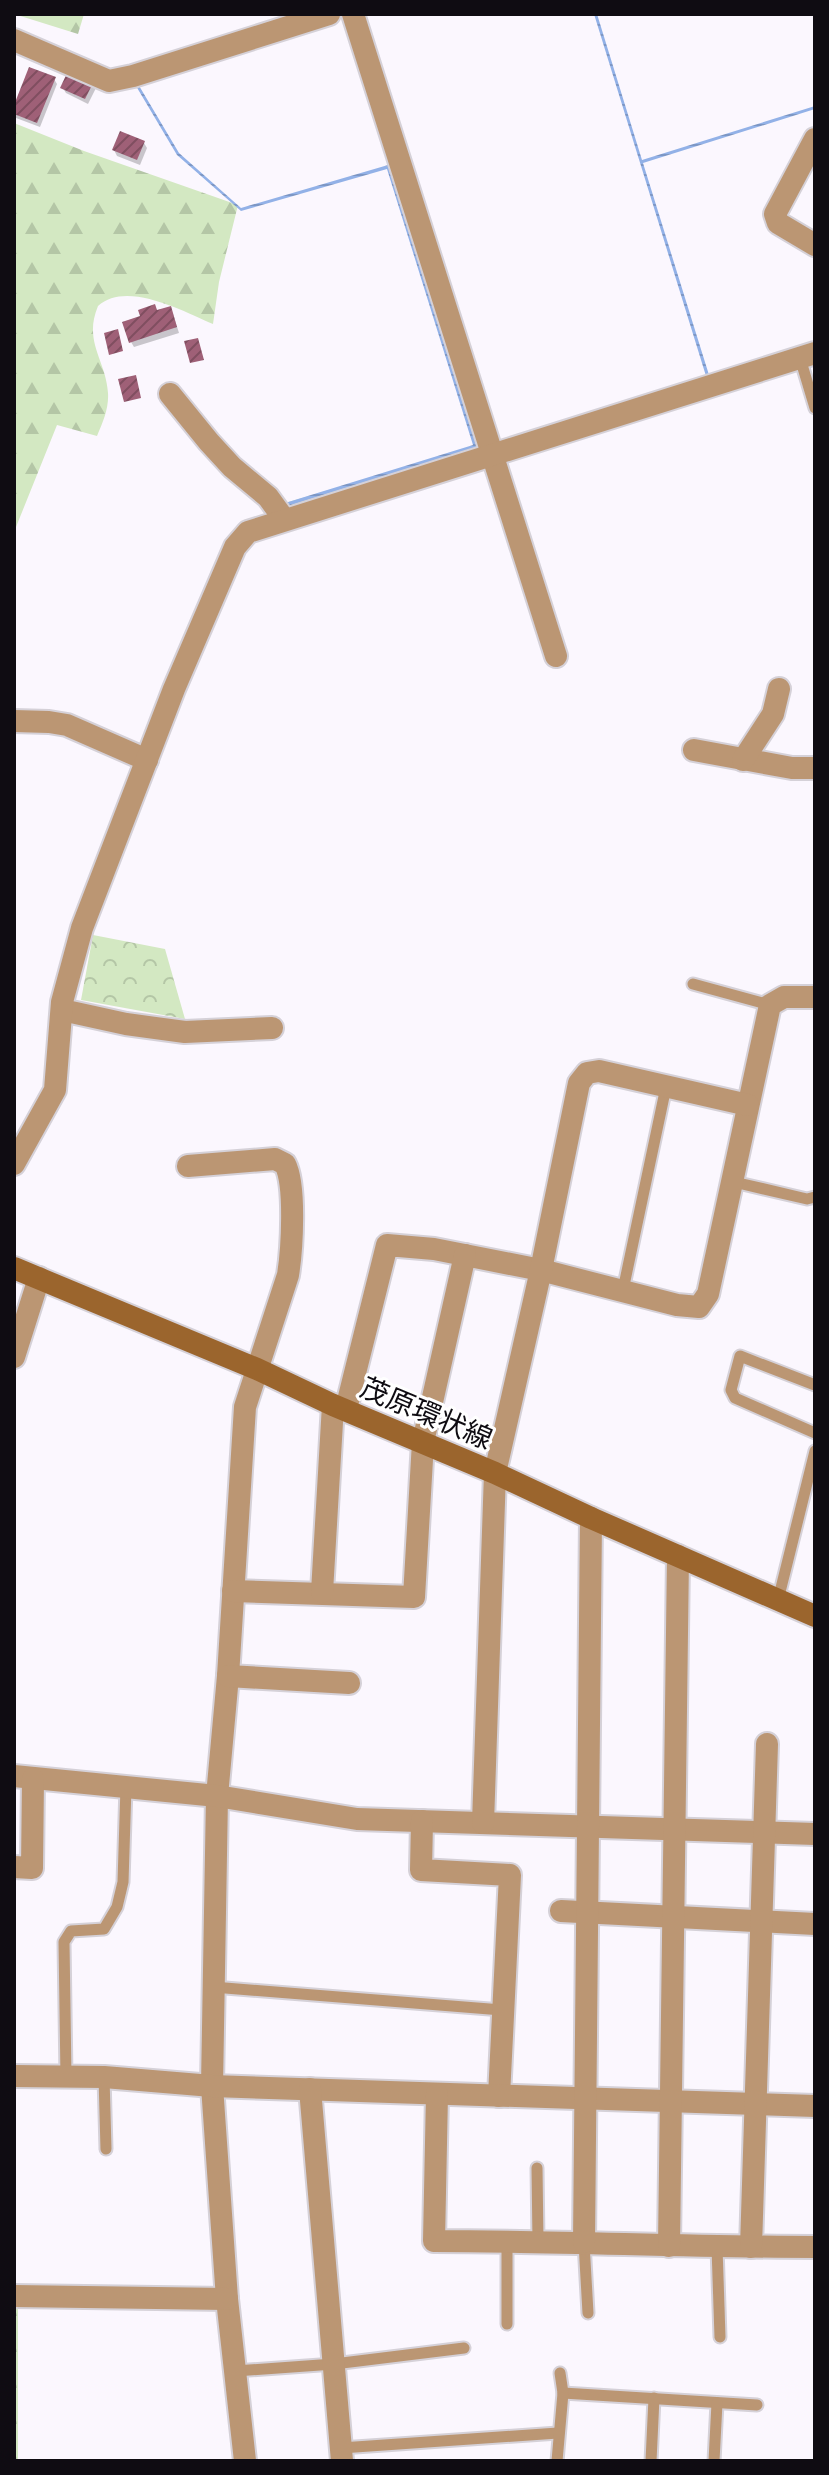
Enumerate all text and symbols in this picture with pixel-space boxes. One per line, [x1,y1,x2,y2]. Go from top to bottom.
street label: 茂原環状線 [355,1367,499,1457]

